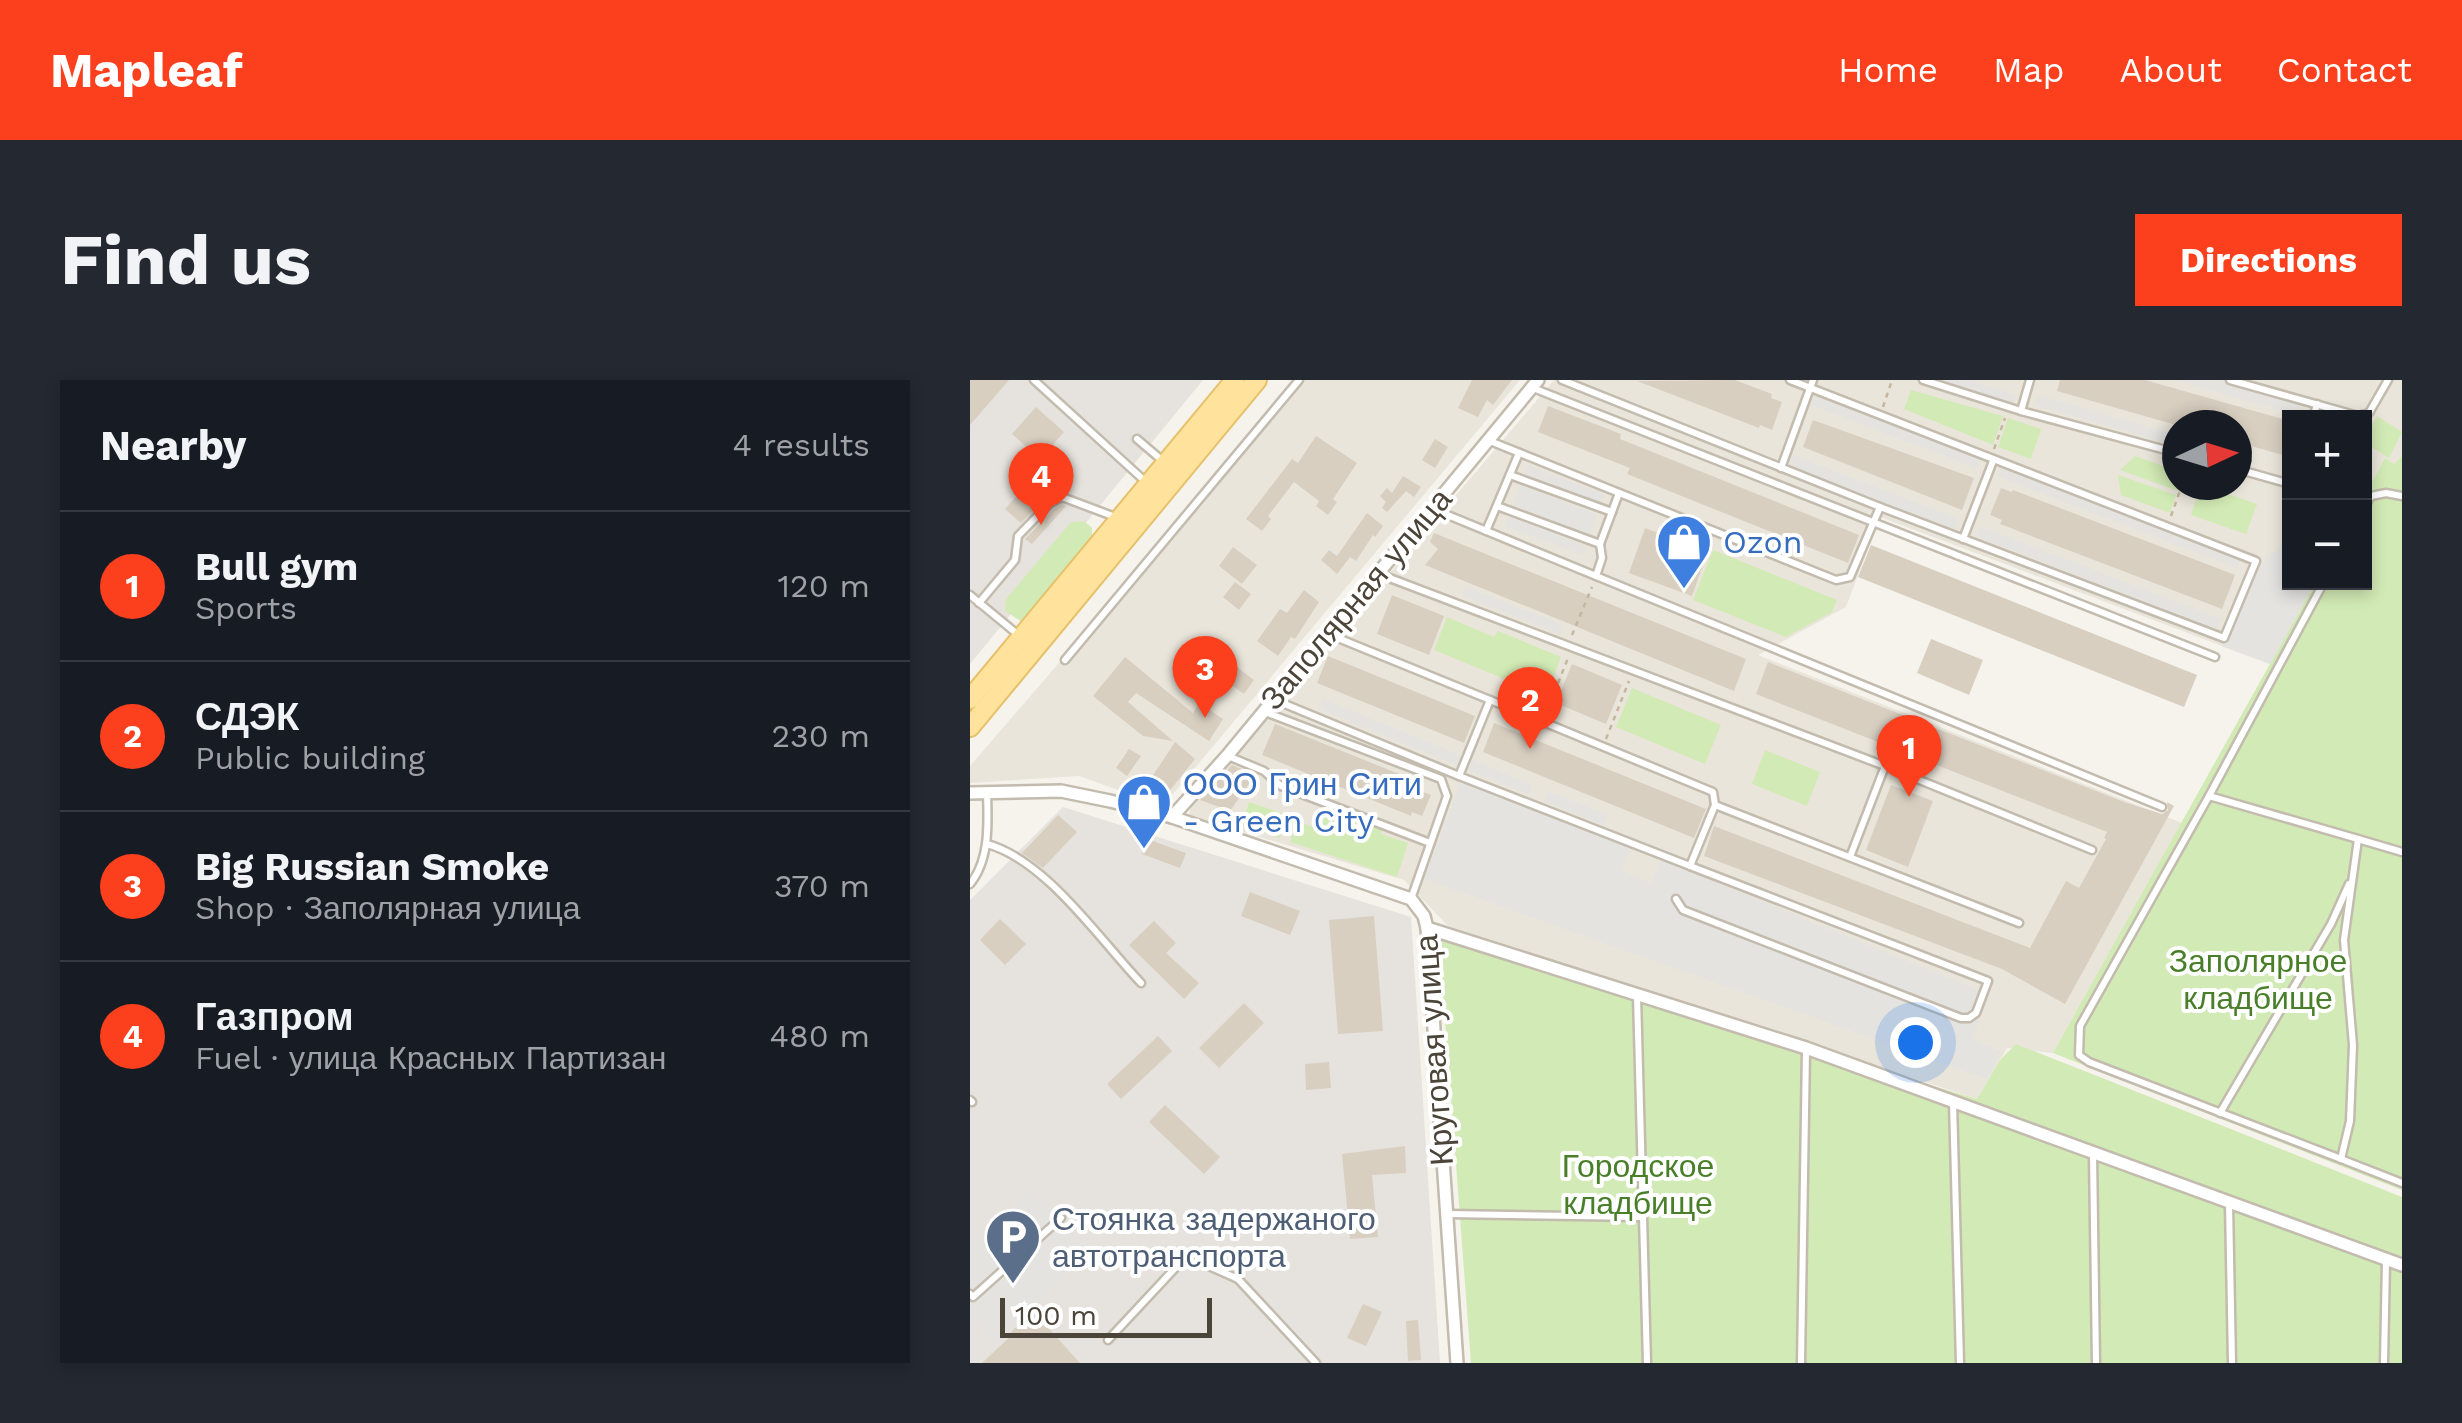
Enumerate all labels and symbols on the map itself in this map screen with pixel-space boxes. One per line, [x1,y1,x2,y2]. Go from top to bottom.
north arrow [2162,410,2252,500]
pin: 4 [1008,442,1074,525]
street label: Заполярная улица [1252,481,1460,717]
shop icon: Ozon [1654,512,1714,591]
place label: Ozon [1723,523,1803,561]
pin: 3 [1172,635,1238,718]
pin: 2 [1498,666,1562,749]
pin: 1 [1876,714,1942,797]
place label: ООО Грин Сити - Green City [1183,765,1422,840]
shop icon: ООО Грин Сити - Green City [1114,772,1174,851]
street label: Круговая улица [1407,933,1461,1167]
park label: Заполярное кладбище [2169,942,2347,1017]
your location [1890,1017,1941,1068]
park label: Городское кладбище [1562,1147,1714,1222]
place label: Стоянка задержаного автотранспорта [1052,1200,1376,1275]
parking icon: Стоянка задержаного автотранспорта [983,1207,1043,1286]
scale bar [1000,1293,1212,1338]

